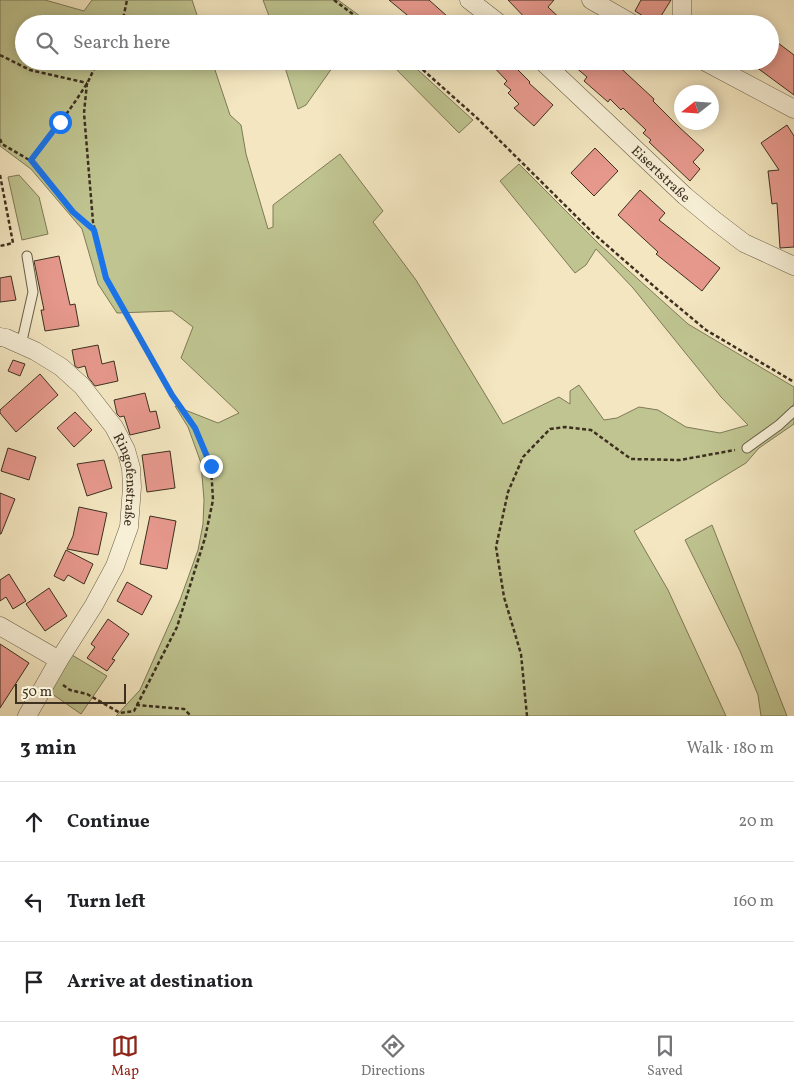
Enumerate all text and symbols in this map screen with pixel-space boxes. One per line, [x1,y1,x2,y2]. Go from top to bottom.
search box [15,15,779,70]
icon: search [33,29,61,57]
text: Search here [73,30,170,56]
north arrow [674,85,719,130]
route start [49,111,72,134]
street label: Eisertstraße [626,142,694,208]
street label: Ringofenstraße [108,430,140,527]
route end [200,455,223,478]
scale bar [15,681,126,704]
text: 50 m [22,683,52,702]
text: 3 min [20,734,76,763]
text: Walk · 180 m [687,738,774,760]
icon: ahead [20,808,48,836]
text: Continue [67,809,150,835]
text: 20 m [739,811,774,833]
icon: left [20,888,48,916]
text: Turn left [67,889,146,915]
text: 160 m [733,891,774,913]
icon: arrive [20,968,48,996]
text: Arrive at destination [67,969,253,995]
tab: Map [111,1032,139,1081]
tab: Directions [361,1032,425,1081]
tab: Saved [647,1032,683,1081]

